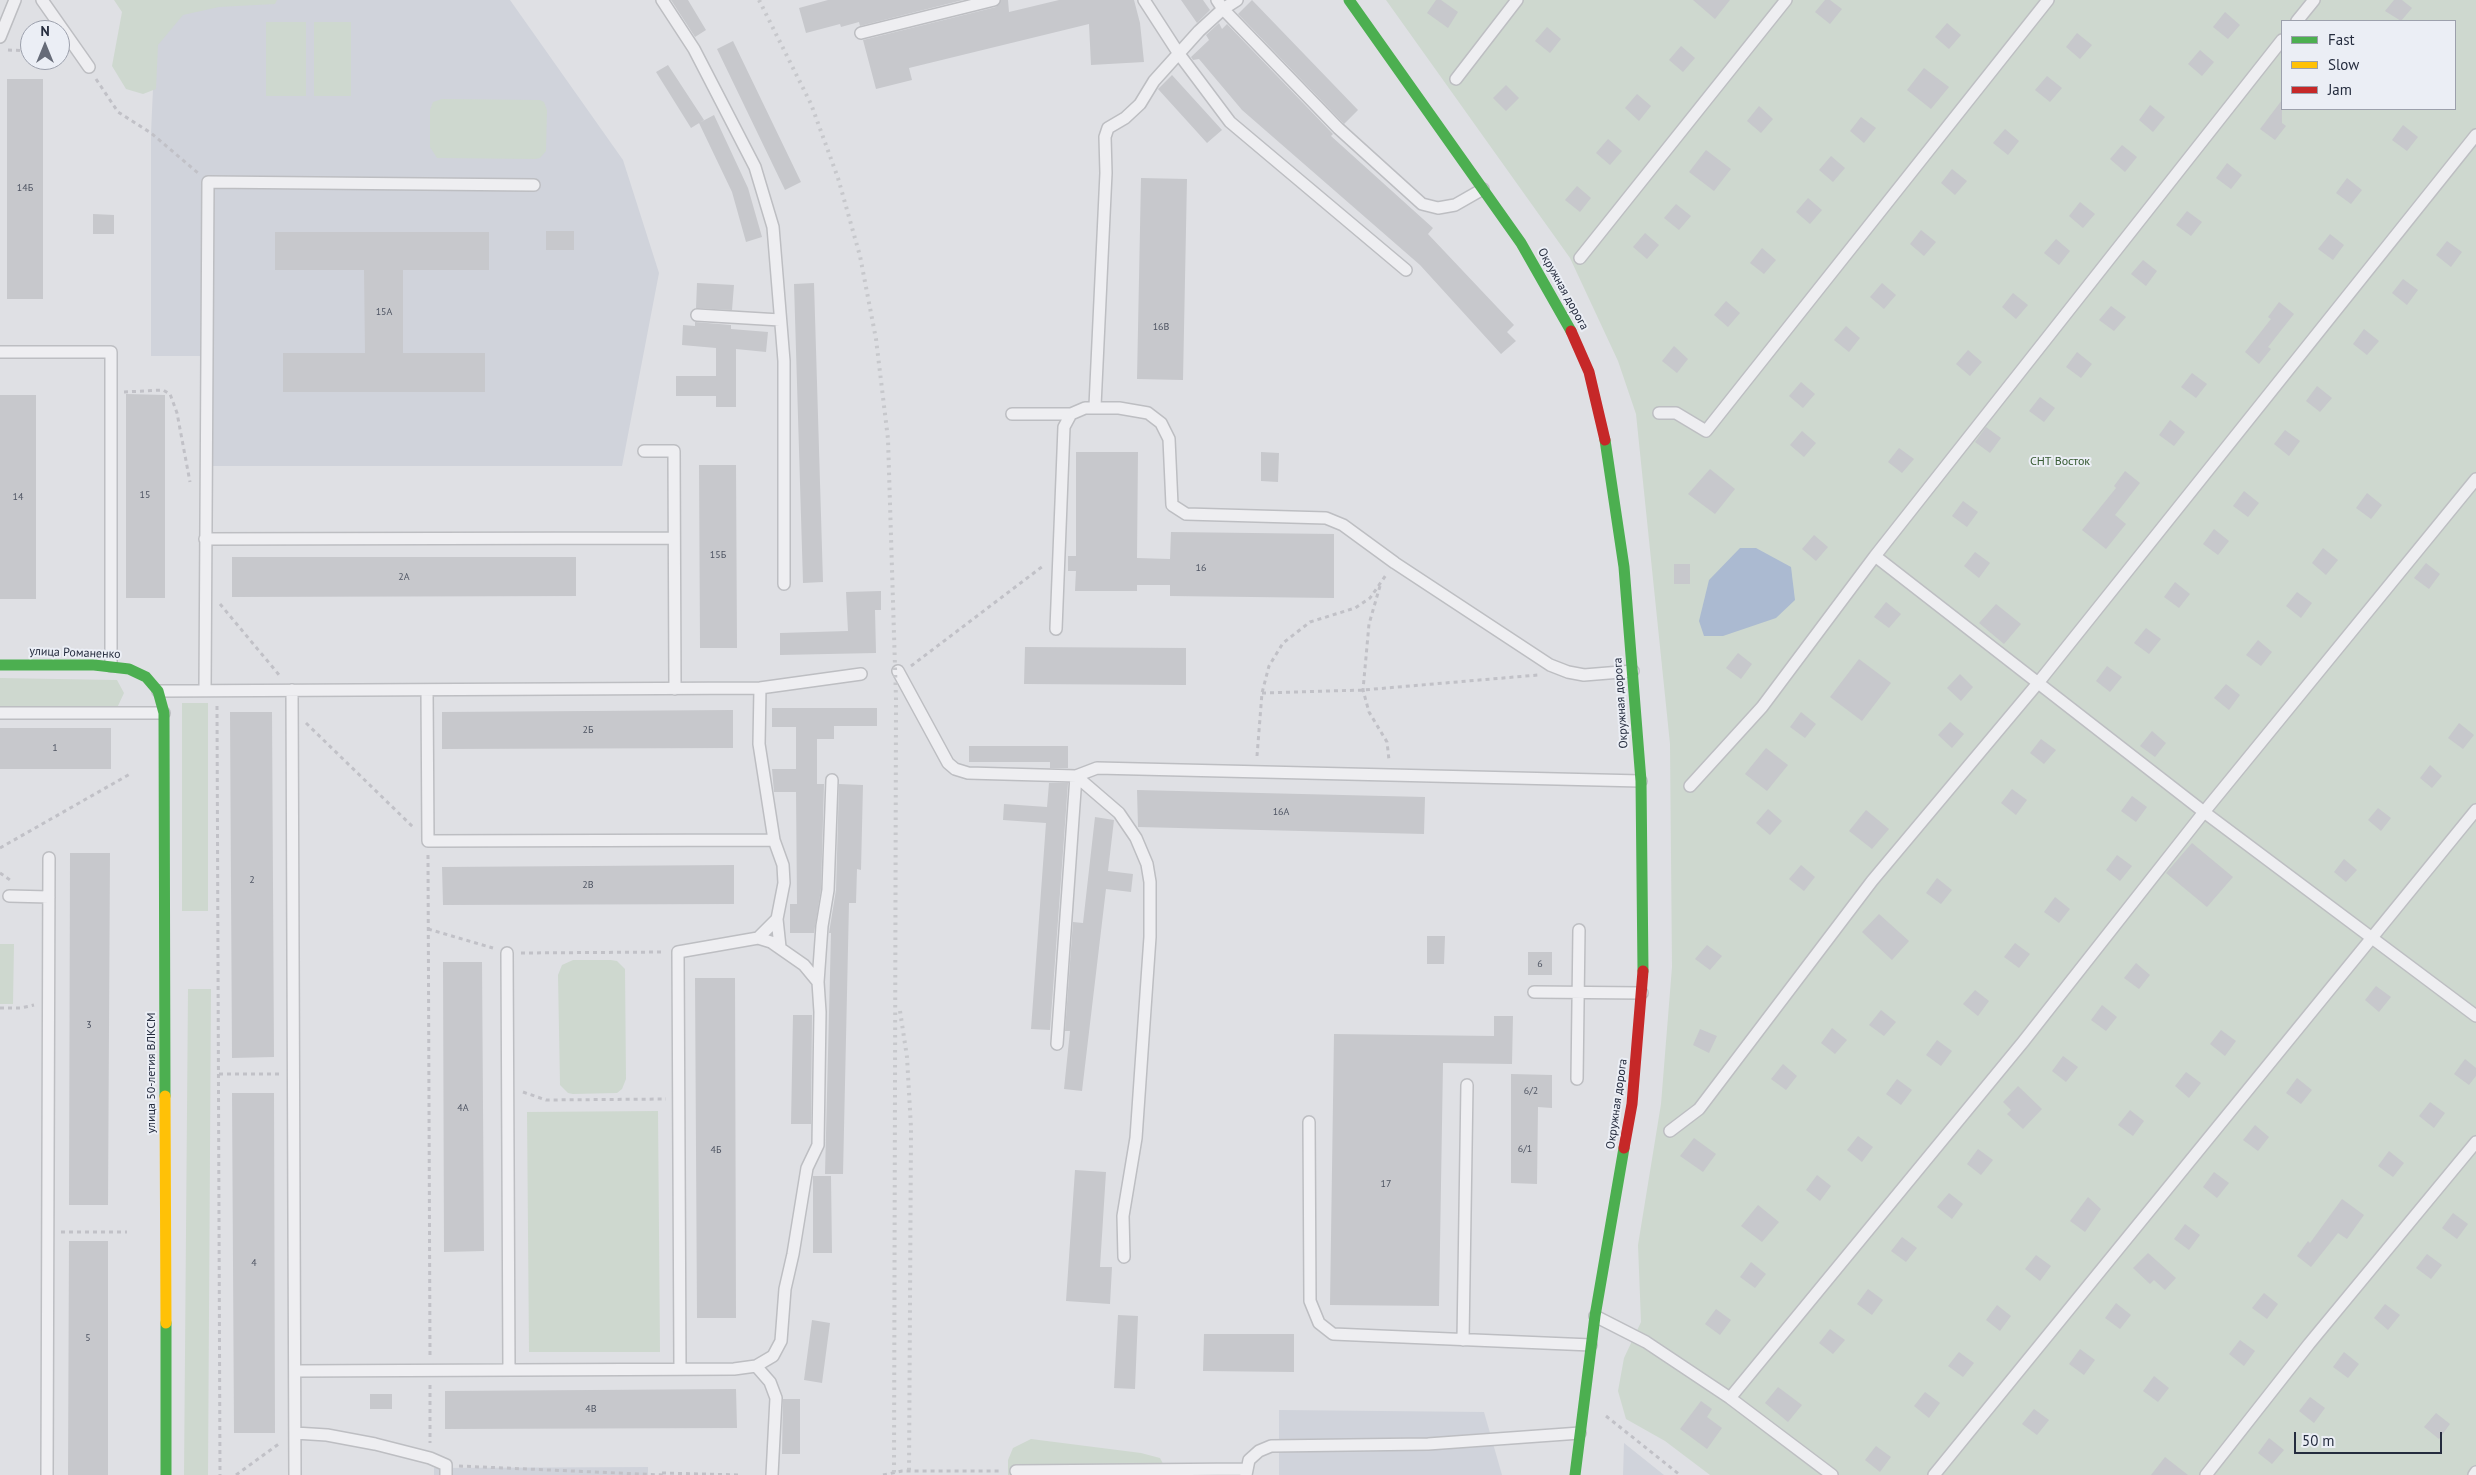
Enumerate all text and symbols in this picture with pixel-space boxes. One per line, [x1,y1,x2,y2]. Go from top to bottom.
north arrow [20,20,70,70]
legend [2281,20,2456,110]
text: N [40,22,50,40]
text: Fast [2328,30,2355,49]
text: Slow [2328,55,2359,74]
text: Jam [2328,80,2352,99]
house number: 14Б [17,182,33,194]
street label: Окружная дорога [1535,246,1591,332]
house number: 15А [376,306,392,318]
house number: 16В [1153,321,1169,333]
park label: СНТ Восток [2030,455,2090,469]
house number: 15 [140,489,150,501]
house number: 14 [13,491,23,503]
house number: 15Б [710,549,726,561]
house number: 16 [1196,562,1206,574]
house number: 2А [398,571,410,583]
street label: улица Романенко [29,644,121,662]
street label: Окружная дорога [1611,657,1631,749]
house number: 2Б [583,724,593,736]
house number: 1 [52,742,58,754]
house number: 16А [1273,806,1289,818]
house number: 2 [249,874,255,886]
house number: 2В [582,879,594,891]
house number: 6 [1537,958,1543,970]
street label: улица 50-летия ВЛКСМ [145,1012,159,1134]
house number: 3 [86,1019,92,1031]
street label: Окружная дорога [1604,1058,1630,1150]
house number: 6/2 [1524,1085,1538,1097]
house number: 4А [457,1102,469,1114]
house number: 6/1 [1518,1143,1532,1155]
house number: 4Б [711,1144,721,1156]
house number: 17 [1381,1178,1391,1190]
house number: 4 [251,1257,257,1269]
house number: 5 [85,1332,91,1344]
house number: 4В [585,1403,597,1415]
scale bar [2296,1422,2444,1454]
text: 50 m [2302,1431,2335,1450]

